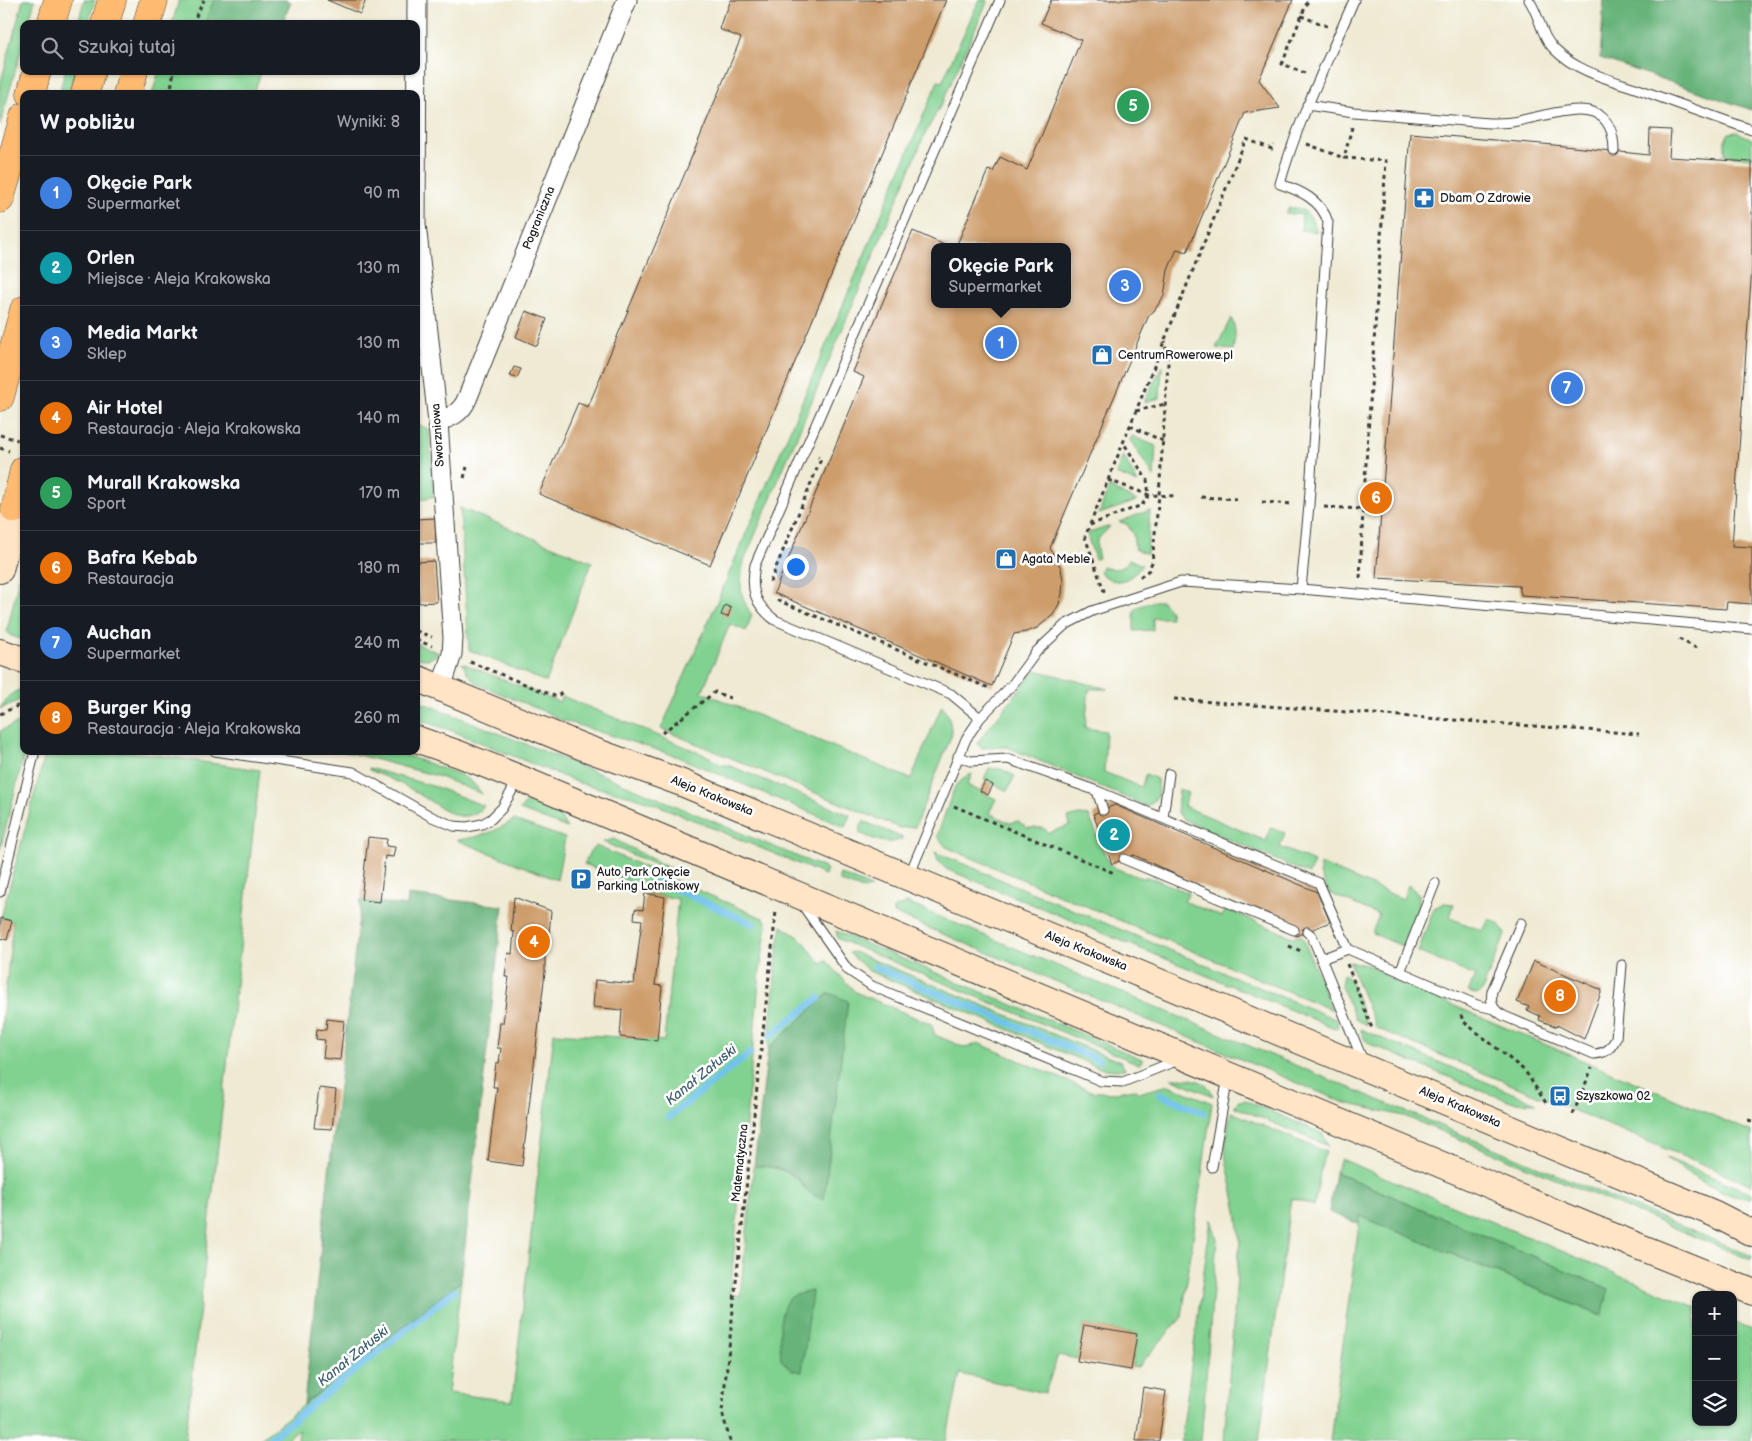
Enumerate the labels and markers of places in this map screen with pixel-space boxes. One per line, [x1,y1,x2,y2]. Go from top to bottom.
pin: 5 [1117,87,1149,125]
pharmacy icon: Dbam O Zdrowie [1412,186,1436,210]
place label: Dbam O Zdrowie [1440,191,1531,206]
pin: 3 [1109,267,1141,305]
pin: 1 [985,324,1017,362]
shop icon: CentrumRowerowe.pl [1090,343,1114,367]
place label: CentrumRowerowe.pl [1118,348,1233,363]
pin: 7 [1551,369,1583,407]
pin: 6 [1360,479,1392,517]
shop icon: Agata Meble [994,547,1018,571]
place label: Agata Meble [1022,552,1090,567]
pin: 2 [1098,816,1130,854]
place label: Auto Park Okęcie Parking Lotniskowy [597,865,700,894]
parking icon: Auto Park Okęcie Parking Lotniskowy [569,867,593,891]
pin: 4 [518,923,550,961]
pin: 8 [1544,977,1576,1015]
bus stop icon: Szyszkowa 02 [1548,1084,1572,1108]
place label: Szyszkowa 02 [1576,1089,1651,1104]

